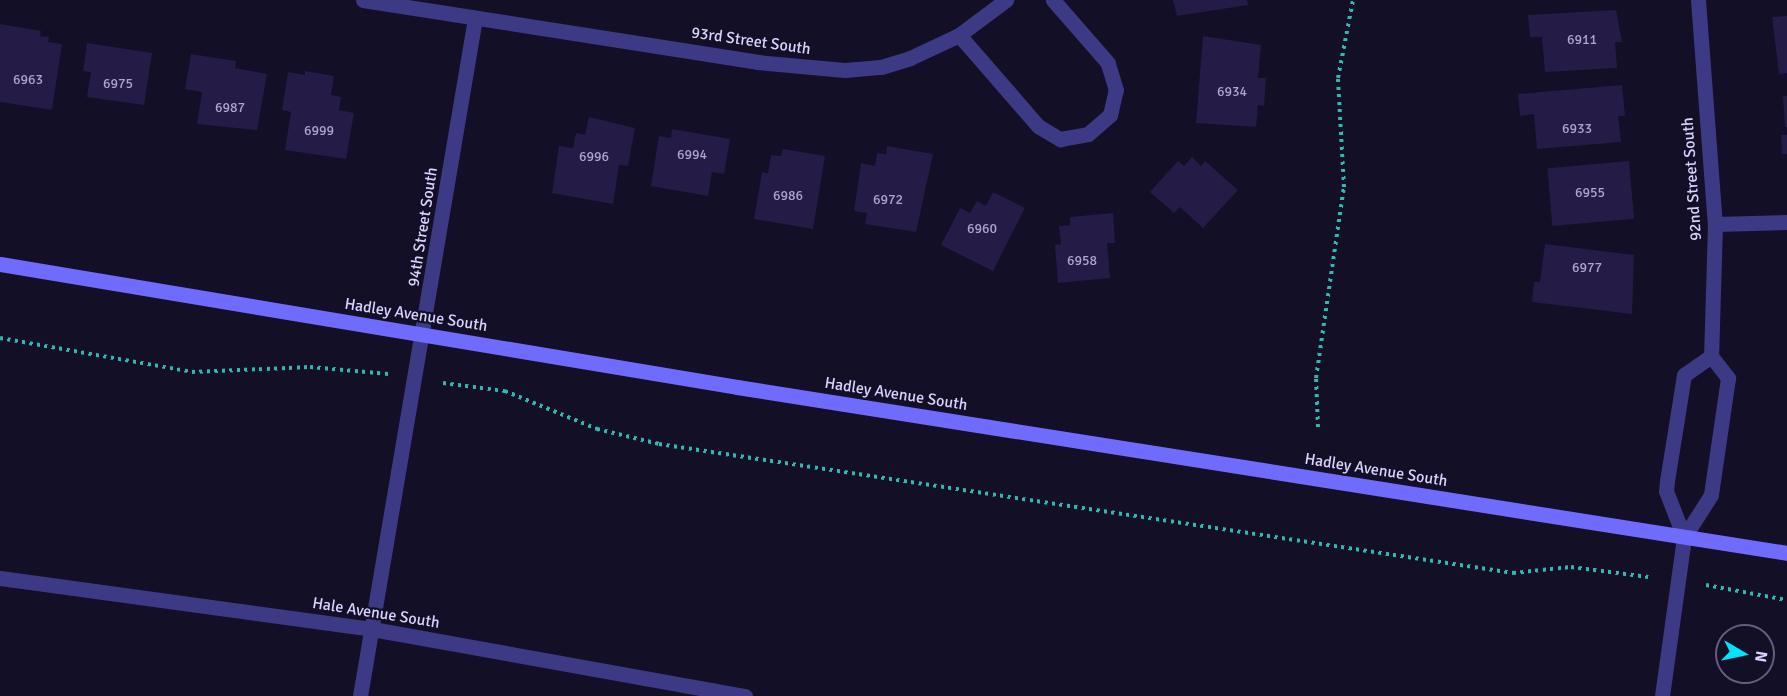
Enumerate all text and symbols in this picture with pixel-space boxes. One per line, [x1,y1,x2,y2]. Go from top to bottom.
street label: 93rd Street South [690,23,812,59]
house number: 6911 [1567,32,1597,48]
house number: 6963 [13,72,43,88]
house number: 6975 [103,76,133,92]
house number: 6934 [1217,84,1247,100]
house number: 6987 [215,100,245,116]
street label: 92nd Street South [1678,117,1706,241]
house number: 6933 [1562,121,1592,137]
house number: 6999 [304,123,334,139]
house number: 6994 [677,147,707,163]
house number: 6996 [579,149,609,165]
street label: 94th Street South [404,166,442,288]
house number: 6955 [1575,185,1605,201]
house number: 6986 [773,188,803,204]
house number: 6972 [873,192,903,208]
house number: 6960 [967,221,997,237]
house number: 6958 [1067,253,1097,269]
house number: 6977 [1572,260,1602,276]
street label: Hadley Avenue South [343,294,489,336]
street label: Hadley Avenue South [823,373,969,415]
street label: Hadley Avenue South [1303,449,1449,491]
street label: Hale Avenue South [311,593,441,633]
north arrow [1715,624,1775,684]
text: N [1750,649,1772,664]

